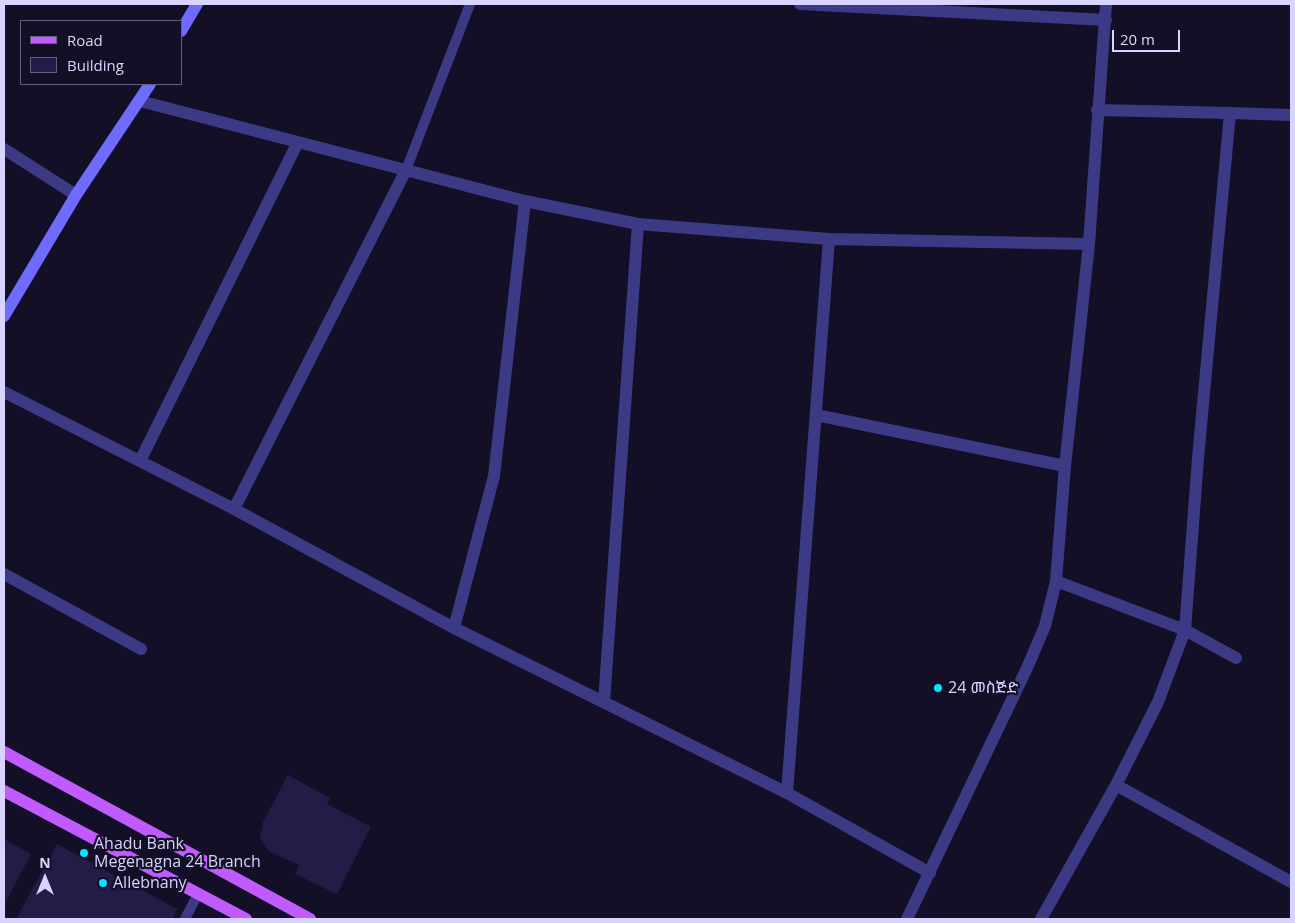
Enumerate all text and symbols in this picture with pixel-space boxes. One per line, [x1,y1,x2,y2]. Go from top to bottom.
legend [20,20,182,85]
scale bar [1115,20,1182,52]
text: 20 m [1120,29,1155,49]
text: Road [67,30,103,50]
text: Building [67,55,124,75]
place label: 24 መስጅድ [948,678,1018,698]
marker: 24 መስጅድ [932,682,944,694]
place label: Ahadu Bank Megenagna 24 Branch [94,834,261,872]
marker: Ahadu Bank Megenagna 24 Branch [78,847,90,859]
north arrow [20,853,70,903]
text: N [39,853,51,872]
place label: Allebnany [113,873,187,893]
marker: Allebnany [97,877,109,889]

